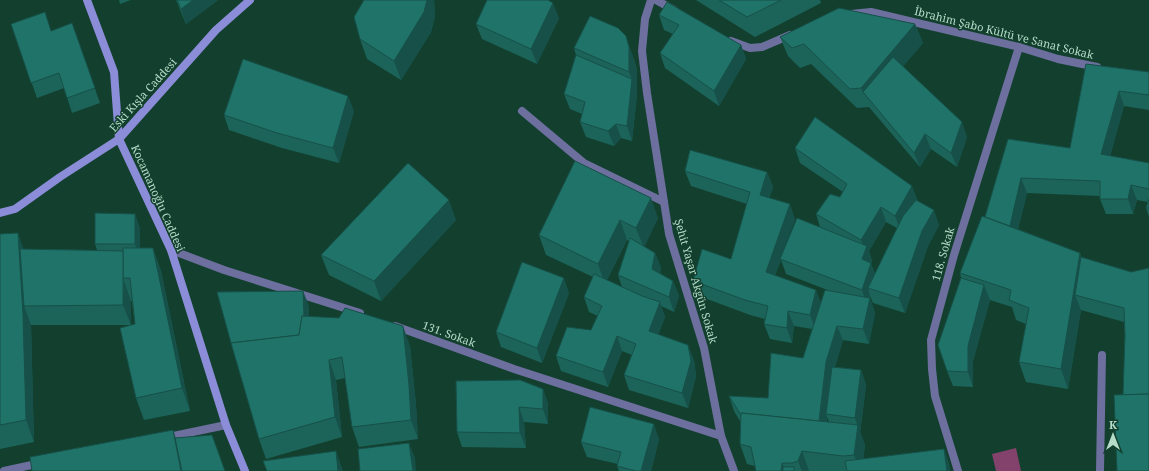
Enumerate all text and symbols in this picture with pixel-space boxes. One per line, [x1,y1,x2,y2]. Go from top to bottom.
street label: İbrahim Şabo Kültü ve Sanat Sokak [913,3,1096,62]
street label: Eski Kışla Caddesi [106,54,180,135]
street label: Kocamanoğlu Caddesi [128,142,189,254]
street label: Şehit Yaşar Akgün Sokak [672,217,722,345]
street label: 118. Sokak [928,225,958,283]
street label: 131. Sokak [421,317,478,350]
north arrow [1093,415,1133,455]
text: K [1109,417,1118,432]

